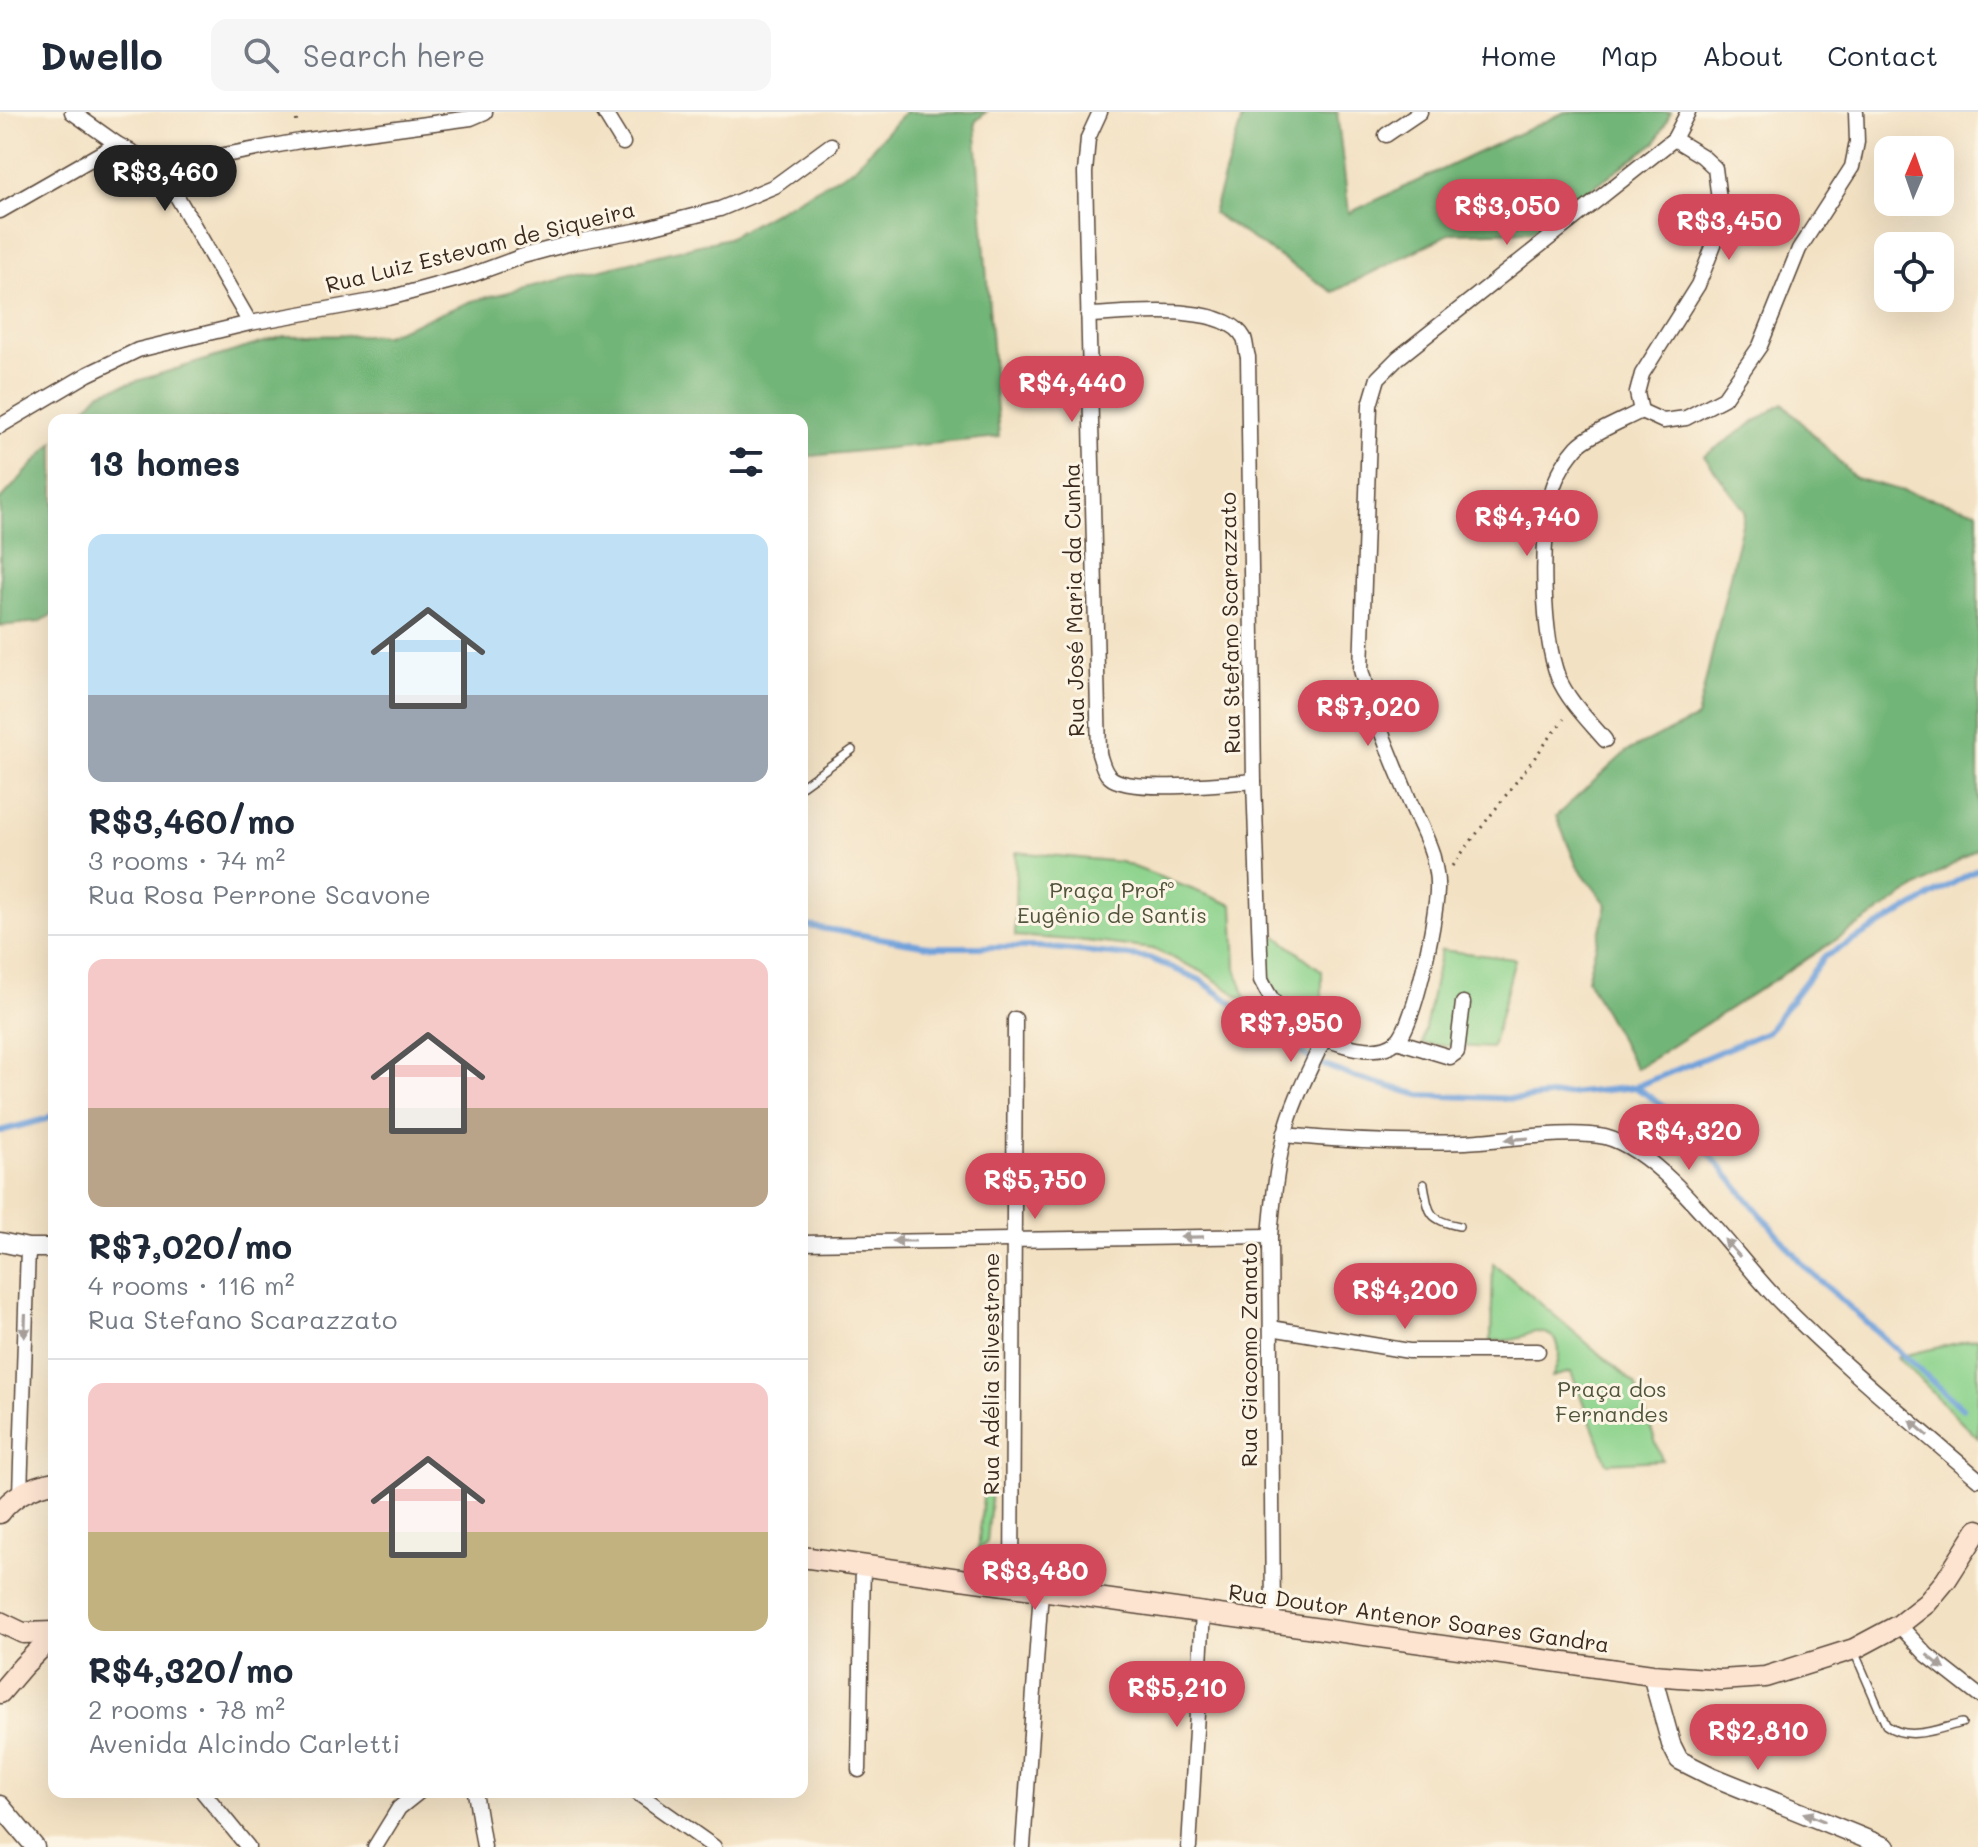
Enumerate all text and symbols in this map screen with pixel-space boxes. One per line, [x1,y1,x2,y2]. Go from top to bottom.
search box [211,19,771,91]
text: Dwello [40,30,163,80]
icon: search [239,33,283,77]
text: Search here [303,35,485,75]
text: Home [1481,37,1557,73]
text: Map [1601,37,1658,73]
text: About [1702,37,1783,73]
text: Contact [1827,37,1938,73]
north arrow [1874,136,1954,216]
map controls [1874,136,1954,312]
pin: R$3,460 [91,145,239,213]
text: R$3,460 [112,154,218,188]
pin: R$3,050 [1433,179,1581,247]
text: R$3,050 [1454,188,1560,222]
street label: Rua Luiz Estevam de Siqueira [322,194,638,299]
pin: R$3,450 [1655,194,1803,262]
text: R$3,450 [1676,203,1782,237]
button: locate [1874,232,1954,312]
pin: R$4,440 [998,356,1146,424]
text: R$4,440 [1018,365,1126,399]
text: 13 homes [88,440,241,485]
icon: filters [724,440,768,484]
street label: Rua José Maria da Cunha [1057,463,1090,737]
pin: R$4,740 [1453,490,1601,558]
street label: Rua Stefano Scarazzato [1213,492,1246,754]
text: R$4,740 [1474,499,1580,533]
icon: home [356,586,500,730]
pin: R$7,020 [1294,680,1442,748]
text: R$7,020 [1316,689,1420,723]
text: R$3,460/mo [88,798,295,843]
text: 3 rooms · 74 m² [88,843,285,877]
park label: Praça Profº Eugênio de Santis [1017,875,1207,929]
text: Rua Rosa Perrone Scavone [88,877,431,911]
pin: R$7,950 [1217,996,1365,1064]
text: R$7,950 [1239,1005,1343,1039]
icon: home [356,1011,500,1155]
pin: R$4,320 [1615,1104,1763,1172]
text: R$4,320 [1636,1113,1742,1147]
one-way arrow [1504,1133,1529,1146]
pin: R$5,750 [961,1153,1109,1221]
text: R$5,750 [983,1162,1087,1196]
text: R$7,020/mo [88,1223,292,1268]
one-way arrow [1179,1231,1204,1243]
one-way arrow [891,1235,916,1247]
one-way arrow [1723,1239,1741,1258]
street label: Rua Giacomo Zanato [1234,1243,1263,1467]
street label: Rua Adélia Silvestrone [976,1253,1005,1495]
pin: R$4,200 [1331,1263,1479,1331]
text: 4 rooms · 116 m² [88,1268,295,1302]
text: R$4,200 [1352,1272,1458,1306]
text: Rua Stefano Scarazzato [88,1302,397,1336]
one-way arrow [19,1314,32,1339]
park label: Praça dos Fernandes [1555,1374,1669,1428]
one-way arrow [1909,1420,1929,1437]
icon: home [356,1435,500,1579]
pin: R$3,480 [961,1544,1109,1612]
text: R$3,480 [982,1553,1088,1587]
street label: Rua Doutor Antenor Soares Gandra [1227,1576,1611,1659]
text: R$4,320/mo [88,1647,293,1692]
one-way arrow [1926,1654,1946,1670]
pin: R$5,210 [1103,1661,1251,1729]
text: R$5,210 [1127,1670,1227,1704]
text: 2 rooms · 78 m² [88,1692,285,1726]
pin: R$2,810 [1684,1704,1832,1772]
text: R$2,810 [1708,1713,1808,1747]
text: Avenida Alcindo Carletti [88,1726,400,1760]
one-way arrow [1802,1811,1826,1824]

